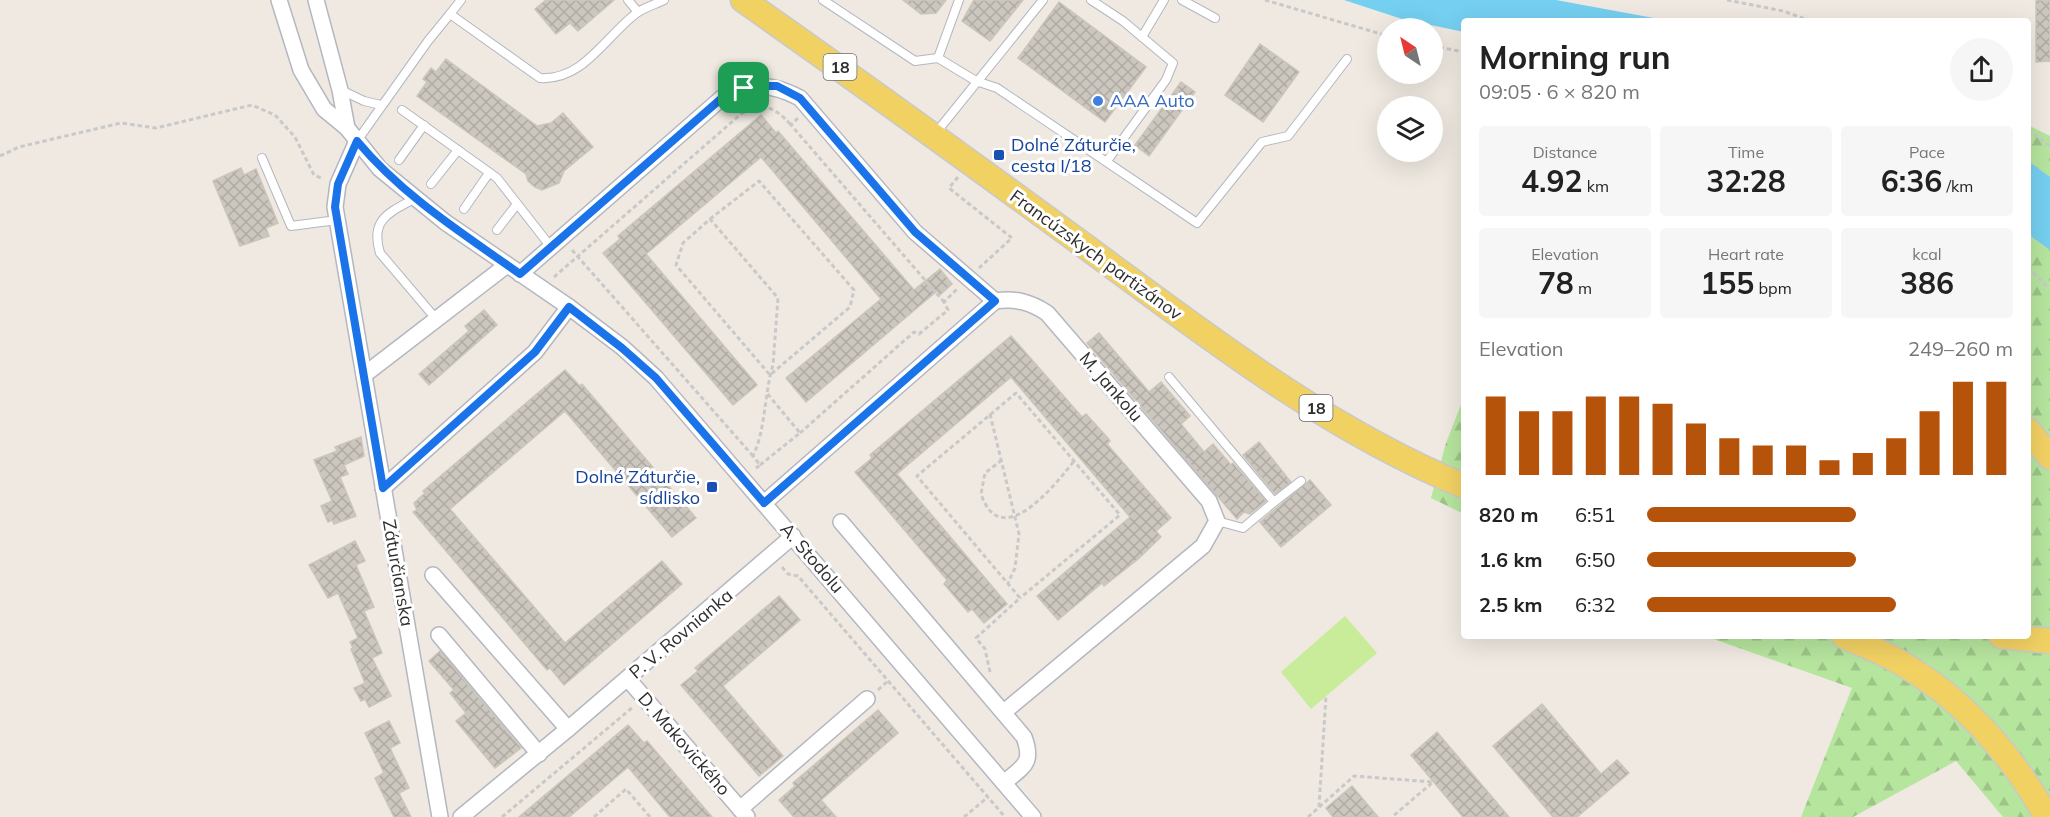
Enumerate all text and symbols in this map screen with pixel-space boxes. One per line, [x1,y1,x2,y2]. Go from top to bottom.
north arrow [1377,18,1443,84]
map controls [1377,18,1443,162]
text: Morning run [1479,36,1671,77]
button: share [1950,38,2013,101]
road number: 18 [824,54,856,80]
pin [718,62,769,113]
icon: arrive [727,71,760,104]
text: 09:05 · 6 × 820 m [1479,79,1640,104]
place label: AAA Auto [1110,89,1195,112]
marker: AAA Auto [1091,94,1105,108]
button: layers [1377,96,1443,162]
place label: Dolné Záturčie, cesta I/18 [1011,133,1136,177]
text: Distance [1533,142,1597,162]
text: Time [1728,142,1764,162]
text: Pace [1909,142,1945,162]
marker: Dolné Záturčie, cesta I/18 [992,148,1006,162]
text: 4.92 [1521,162,1582,200]
text: 32:28 [1706,162,1786,200]
text: 6:36 [1881,162,1942,200]
text: km [1582,176,1609,196]
text: /km [1942,176,1973,196]
street label: Francúzskych partizánov [1006,184,1187,325]
text: Elevation [1531,244,1599,264]
text: Heart rate [1708,244,1784,264]
text: kcal [1912,244,1942,264]
text: 78 [1538,264,1574,302]
text: 155 [1700,264,1754,302]
text: 386 [1900,264,1954,302]
text: m [1574,278,1592,298]
text: bpm [1754,278,1792,298]
text: Elevation [1479,336,1564,361]
text: 249–260 m [1908,336,2013,361]
street label: M. Jankolu [1075,347,1148,426]
road number: 18 [1300,395,1332,421]
place label: Dolné Záturčie, sídlisko [575,465,700,509]
marker: Dolné Záturčie, sídlisko [705,480,719,494]
text: 820 m [1479,502,1538,527]
text: 6:51 [1575,502,1616,527]
street label: Záturčianska [378,518,419,628]
street label: A. Stodolu [776,518,849,598]
text: 1.6 km [1479,547,1542,572]
text: 6:50 [1575,547,1616,572]
street label: P. V. Rovnianka [624,584,737,684]
text: 2.5 km [1479,592,1542,617]
text: 6:32 [1575,592,1616,617]
street label: D. Makovického [633,687,736,800]

